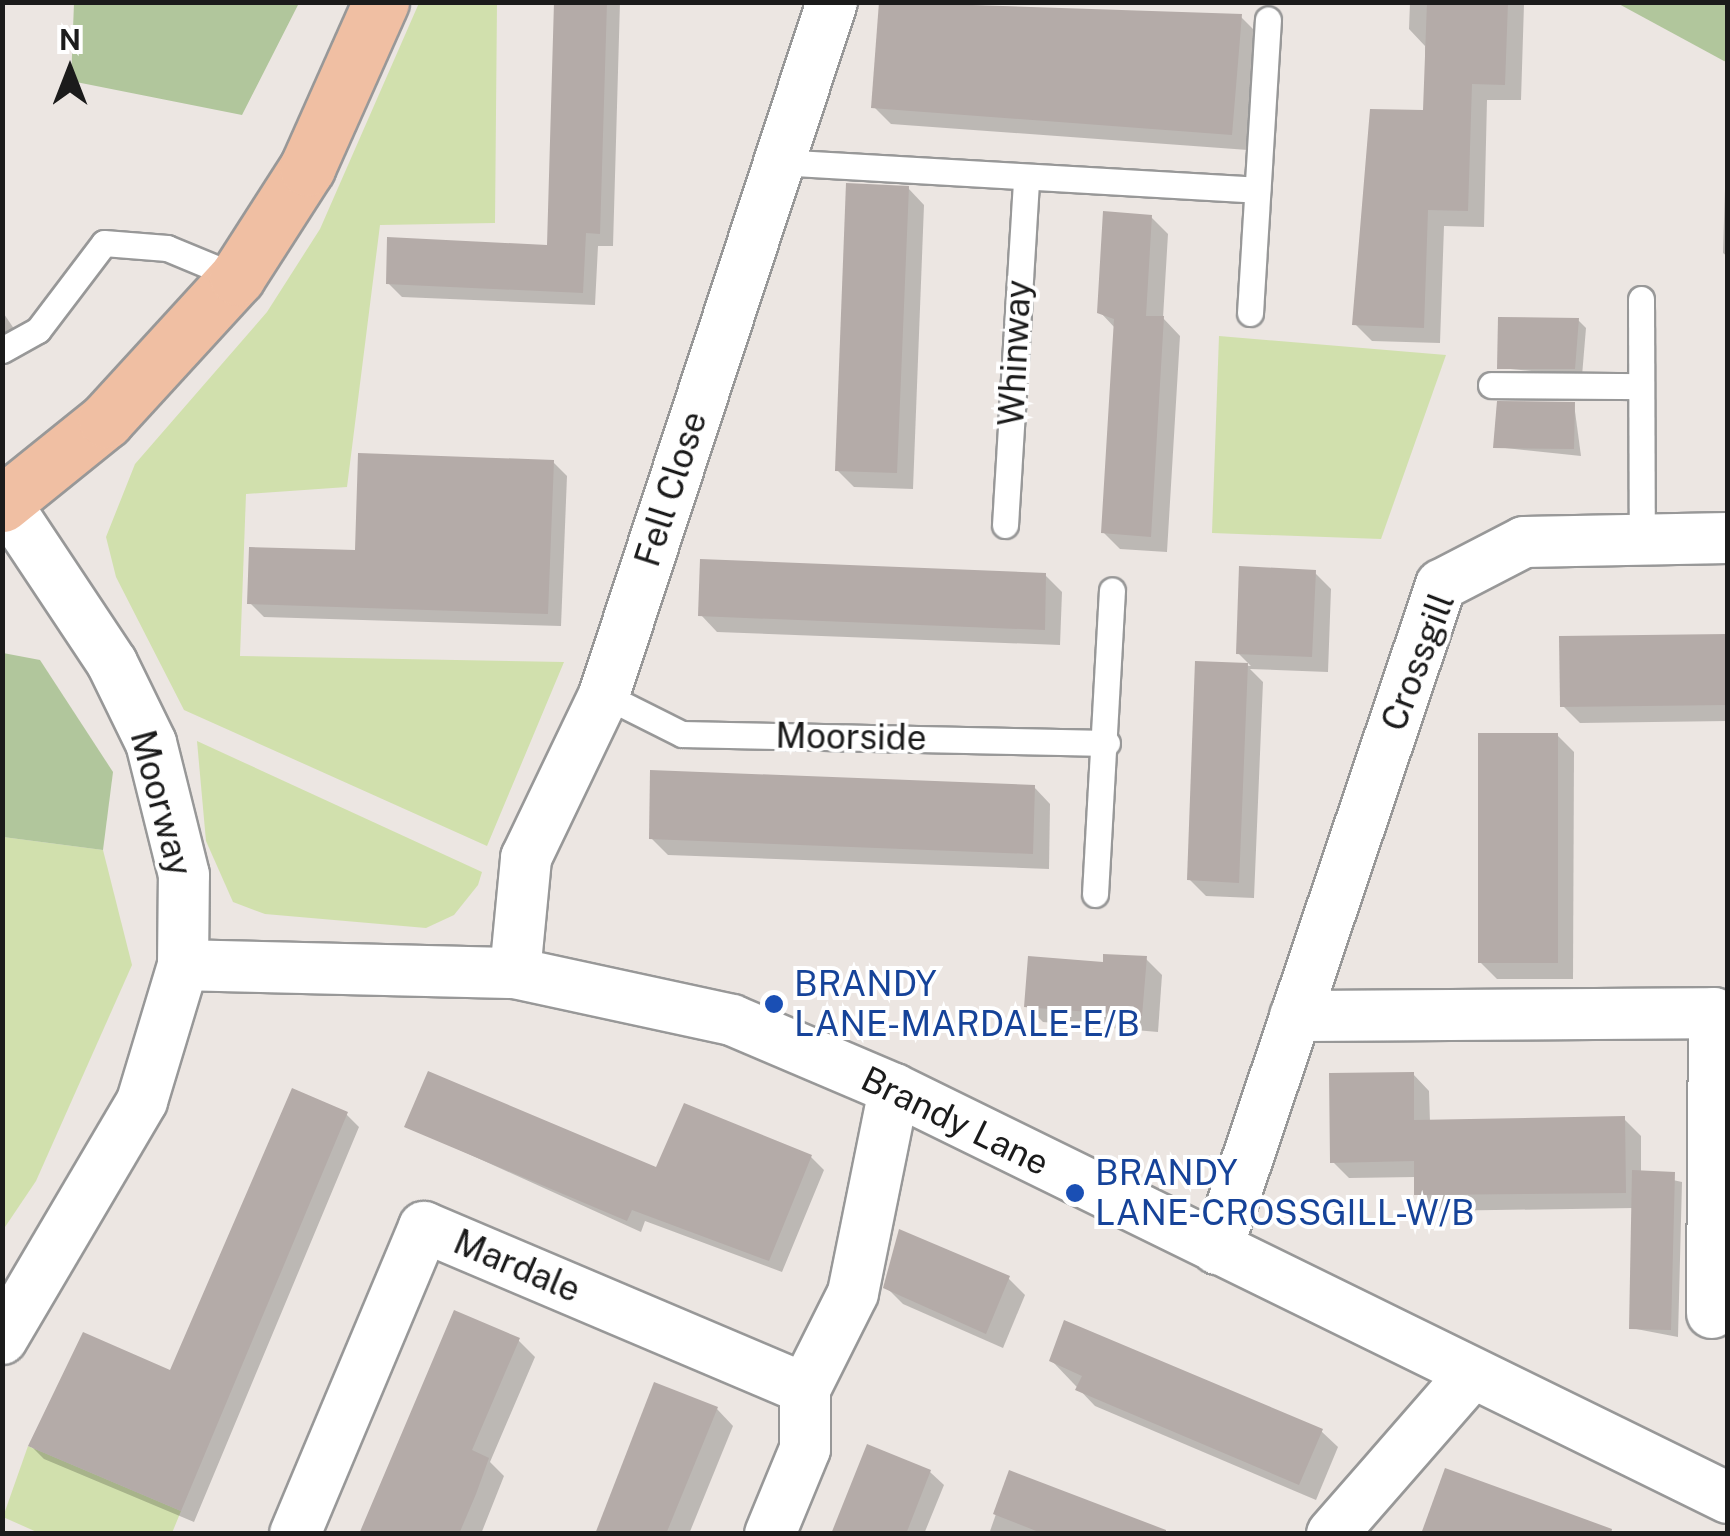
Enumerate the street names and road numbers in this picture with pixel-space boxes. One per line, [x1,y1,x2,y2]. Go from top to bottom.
street label: Whinway [990,279,1040,427]
street label: Fell Close [626,406,716,572]
street label: Crossgill [1373,587,1463,737]
street label: Moorside [775,715,927,759]
street label: Moorway [121,726,201,880]
street label: Brandy Lane [854,1058,1056,1184]
street label: Mardale [447,1221,587,1311]

